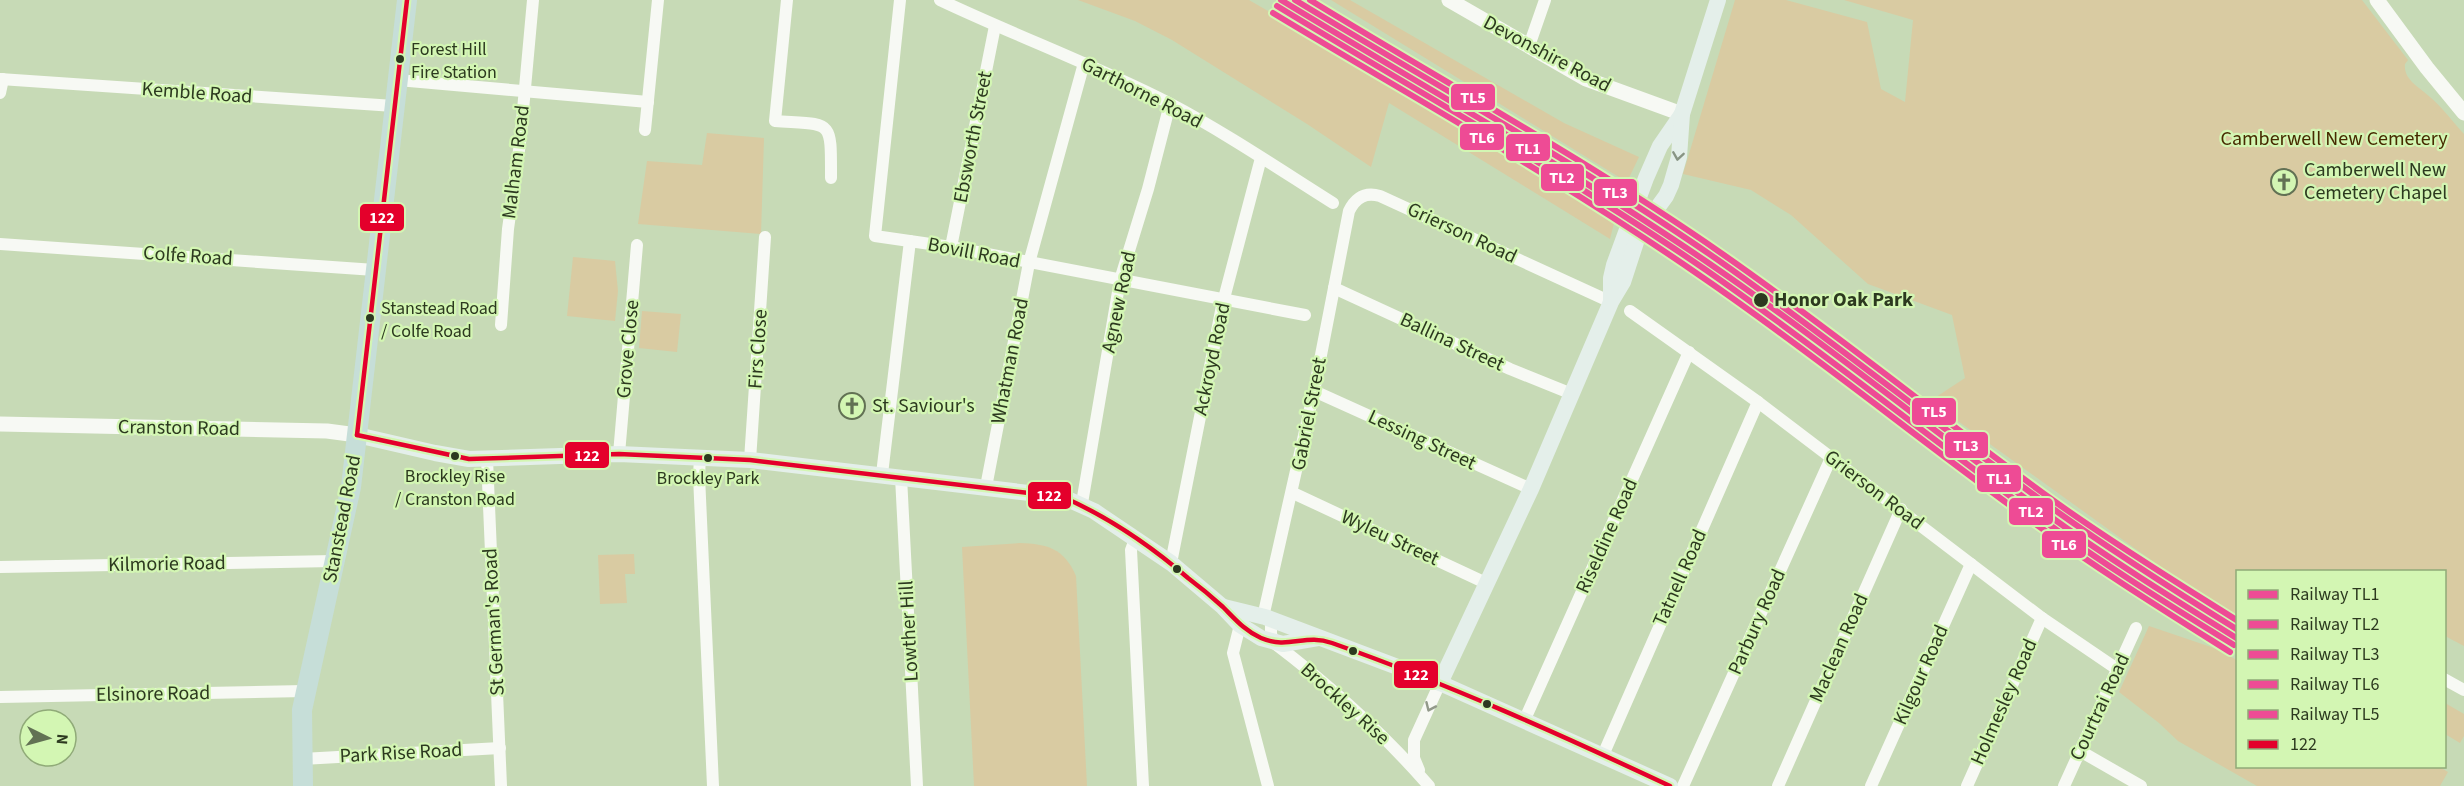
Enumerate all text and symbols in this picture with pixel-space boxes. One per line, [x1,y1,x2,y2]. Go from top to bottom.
street label: Devonshire Road [1478,9,1616,99]
place label: Forest Hill Fire Station [411,37,497,85]
street label: Garthorne Road [1077,50,1207,136]
marker: Forest Hill Fire Station [394,53,406,65]
street label: Ebsworth Street [946,68,1000,205]
street label: Kemble Road [141,75,253,111]
line badge: TL5 [1450,83,1496,111]
text: TL5 [1460,87,1486,109]
street label: Malham Road [495,104,537,220]
line badge: TL6 [1459,123,1505,151]
park label: Camberwell New Cemetery [2221,125,2448,153]
text: TL6 [1469,127,1495,149]
line badge: TL1 [1505,133,1551,162]
text: TL1 [1515,138,1541,160]
one-way arrow [1673,152,1685,161]
place label: Camberwell New Cemetery Chapel [2304,156,2447,207]
line badge: TL2 [1540,163,1585,192]
text: TL2 [1549,167,1575,189]
church icon: Camberwell New Cemetery Chapel [2269,167,2299,197]
line badge: TL3 [1593,178,1638,207]
text: TL3 [1602,182,1628,204]
street label: Grierson Road [1403,195,1521,271]
line badge: 122 [359,203,405,232]
text: 122 [369,207,395,229]
street label: Bovill Road [925,230,1023,276]
street label: Colfe Road [142,239,234,273]
street label: Agnew Road [1095,249,1143,355]
place label: Honor Oak Park [1774,286,1913,314]
marker: Honor Oak Park [1752,291,1770,309]
place label: Stanstead Road / Colfe Road [381,296,498,344]
street label: Whatman Road [984,296,1036,426]
street label: Grove Close [610,299,646,399]
street label: Ackroyd Road [1186,300,1238,418]
street label: Ballina Street [1395,306,1509,378]
street label: Firs Close [741,308,775,390]
marker: Stanstead Road / Colfe Road [364,312,376,324]
street label: Gabriel Street [1284,355,1334,473]
church icon: St. Saviour's [837,391,867,421]
place label: St. Saviour's [872,392,975,420]
line badge: TL5 [1911,397,1957,426]
text: TL5 [1921,401,1947,423]
street label: Lessing Street [1363,403,1481,477]
street label: Cranston Road [118,413,240,443]
line badge: TL3 [1944,431,1989,459]
text: TL3 [1953,435,1979,457]
line badge: 122 [564,441,610,469]
street label: Grierson Road [1818,443,1930,537]
text: 122 [574,445,600,467]
marker: Brockley Rise / Cranston Road [449,450,461,462]
marker: Brockley Park [702,452,714,464]
street label: Stanstead Road [316,453,368,585]
place label: Brockley Rise / Cranston Road [395,464,515,512]
line badge: TL1 [1976,464,2022,493]
place label: Brockley Park [657,466,759,491]
text: TL1 [1986,468,2012,490]
street label: Riseldine Road [1569,474,1645,598]
line badge: 122 [1027,481,1072,510]
text: 122 [1036,485,1062,507]
line badge: TL2 [2008,497,2054,526]
text: TL2 [2018,501,2044,523]
street label: Wyleu Street [1336,503,1444,573]
street label: Tatnell Road [1646,525,1714,631]
line badge: TL6 [2041,530,2087,559]
text: TL6 [2051,534,2077,556]
street label: St German's Road [476,548,512,696]
street label: Kilmorie Road [108,549,226,579]
unlabelled marker [1171,563,1183,575]
street label: Parbury Road [1721,565,1793,679]
legend [2236,570,2446,768]
street label: Lowther Hill [892,580,926,682]
text: Railway TL1 [2290,582,2379,607]
street label: Maclean Road [1803,589,1875,707]
text: Railway TL2 [2290,612,2380,637]
street label: Kilgour Road [1886,620,1956,730]
street label: Holmesley Road [1964,635,2044,769]
text: Railway TL3 [2290,642,2380,667]
unlabelled marker [1347,645,1359,657]
street label: Courtrai Road [2063,649,2137,765]
street label: Brockley Rise [1294,656,1396,752]
line badge: 122 [1393,660,1439,689]
text: 122 [1403,664,1429,686]
text: Railway TL6 [2290,672,2380,697]
street label: Elsinore Road [96,679,210,709]
unlabelled marker [1481,698,1493,710]
one-way arrow [1425,701,1437,712]
text: Railway TL5 [2290,702,2380,727]
north arrow [18,708,78,768]
text: 122 [2290,732,2317,757]
text: N [51,733,73,745]
street label: Park Rise Road [339,736,463,770]

